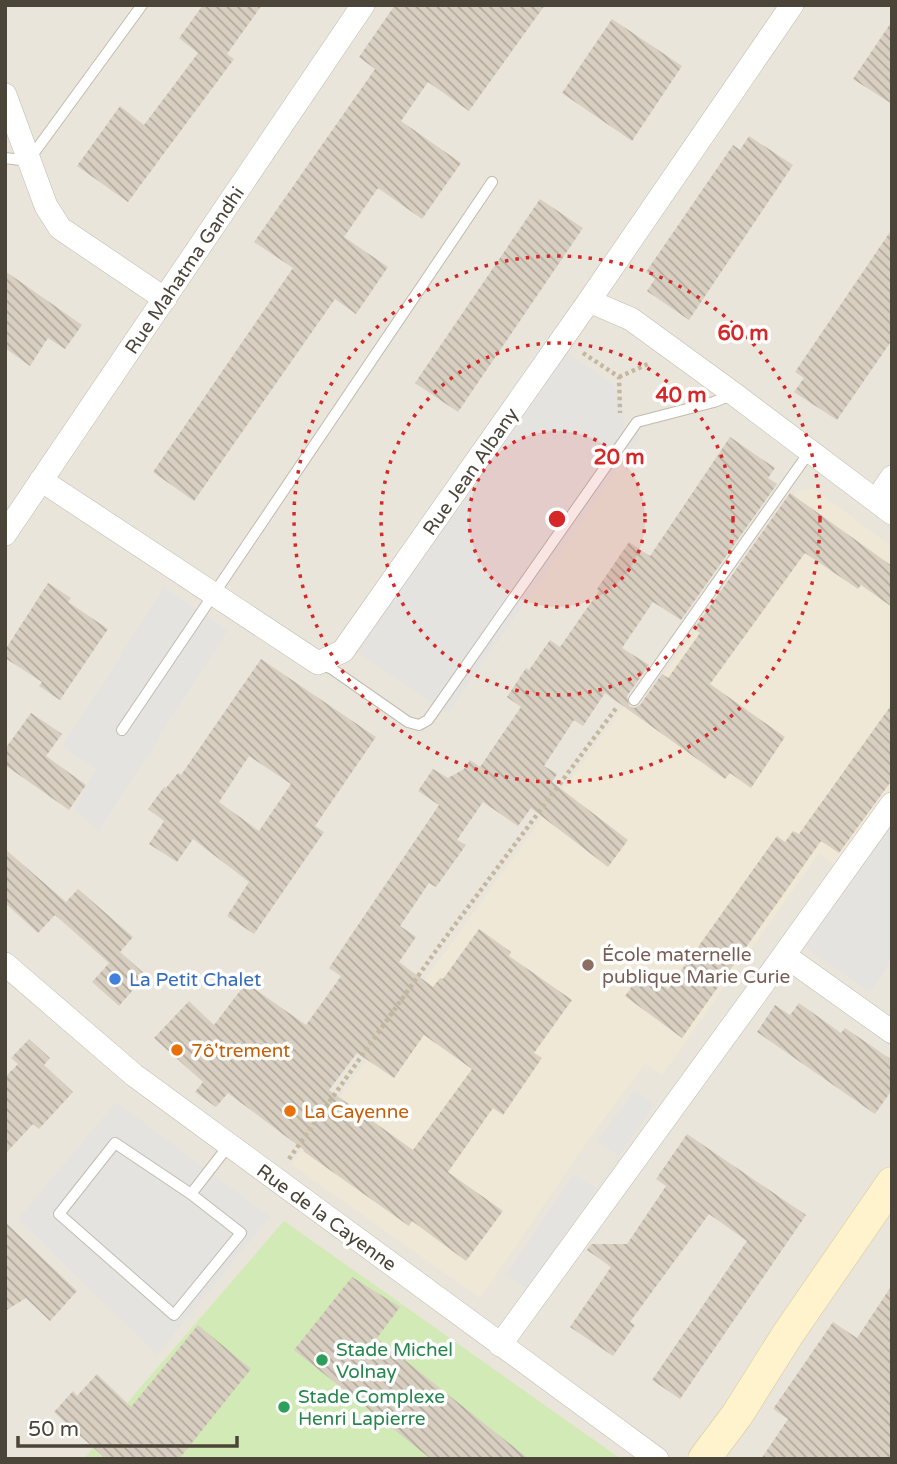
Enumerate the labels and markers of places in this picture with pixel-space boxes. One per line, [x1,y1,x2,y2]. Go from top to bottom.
centre of rings [545,507,569,531]
place label: École maternelle publique Marie Curie [602,944,790,988]
marker: École maternelle publique Marie Curie [580,957,596,973]
place label: La Petit Chalet [129,969,261,991]
marker: La Petit Chalet [107,971,123,987]
place label: 7ô'trement [191,1040,290,1062]
marker: 7ô'trement [169,1042,185,1058]
place label: La Cayenne [304,1101,409,1123]
marker: La Cayenne [282,1103,298,1119]
place label: Stade Michel Volnay [336,1339,453,1383]
marker: Stade Michel Volnay [314,1352,330,1368]
place label: Stade Complexe Henri Lapierre [298,1386,445,1430]
marker: Stade Complexe Henri Lapierre [276,1399,292,1415]

